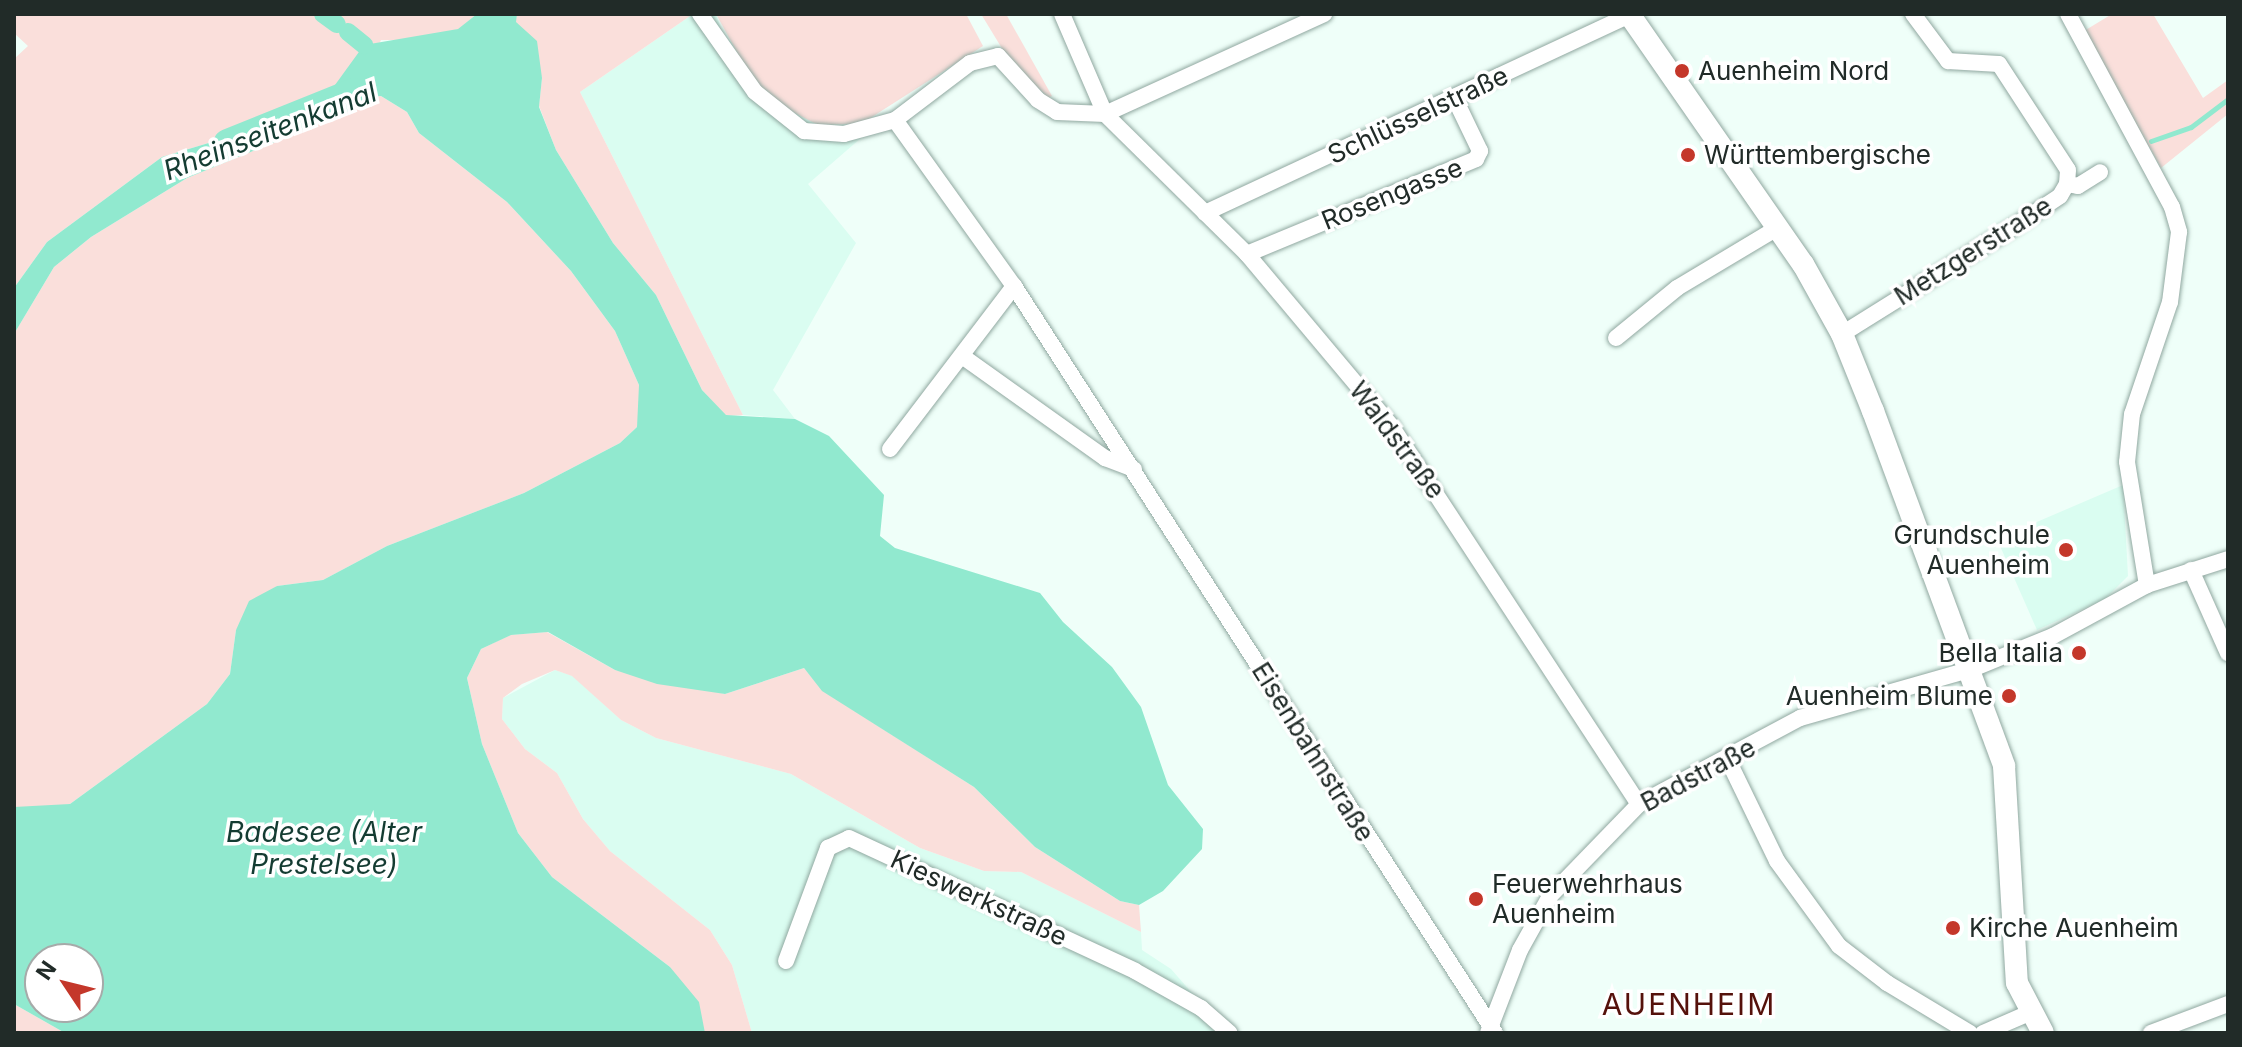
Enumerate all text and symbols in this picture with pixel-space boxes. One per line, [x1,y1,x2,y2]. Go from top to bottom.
place label: Auenheim Nord [1698,55,1889,87]
street label: Schlüsselstraße [1323,60,1513,170]
marker: Auenheim Nord [1673,62,1691,80]
water label: Rheinseitenkanal [159,75,381,187]
place label: Württembergische [1704,139,1931,171]
marker: Württembergische [1679,146,1697,164]
street label: Rosengasse [1317,152,1467,236]
street label: Metzgerstraße [1888,190,2058,312]
street label: Waldstraße [1343,375,1451,505]
place label: Grundschule Auenheim [1893,519,2050,580]
marker: Grundschule Auenheim [2057,541,2075,559]
place label: Bella Italia [1939,637,2063,669]
marker: Bella Italia [2070,644,2088,662]
street label: Eisenbahnstraße [1245,657,1381,847]
place label: Auenheim Blume [1786,680,1993,712]
marker: Auenheim Blume [2000,687,2018,705]
street label: Badstraße [1635,732,1761,818]
water label: Badesee (Alter Prestelsee) [226,815,422,881]
street label: Kieswerkstraße [886,843,1072,953]
place label: Feuerwehrhaus Auenheim [1492,868,1683,930]
marker: Feuerwehrhaus Auenheim [1467,890,1485,908]
place label: Kirche Auenheim [1969,912,2179,944]
marker: Kirche Auenheim [1944,919,1962,937]
north arrow [24,943,104,1023]
text: N [31,956,61,985]
district label: AUENHEIM [1602,986,1776,1022]

